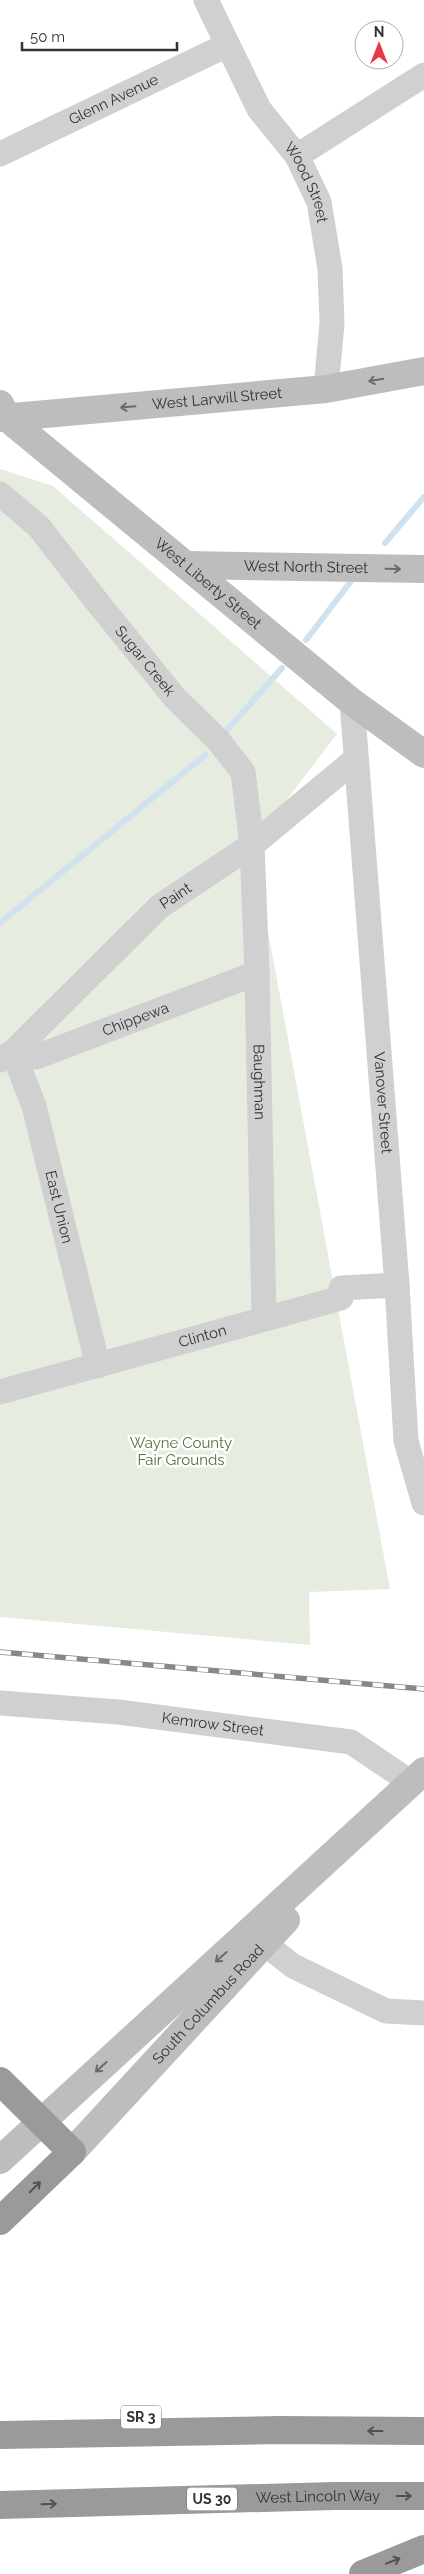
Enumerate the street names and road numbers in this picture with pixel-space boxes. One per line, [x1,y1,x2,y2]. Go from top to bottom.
street label: Glenn Avenue [66,70,161,129]
street label: Wood Street [280,138,331,224]
street label: West Larwill Street [151,384,283,413]
street label: West Liberty Street [151,534,265,633]
street label: West North Street [244,557,368,577]
street label: Sugar Creek [111,622,179,700]
street label: Paint [156,879,195,913]
street label: Chippewa [100,998,171,1040]
street label: Baughman [249,1044,269,1120]
street label: Vanover Street [370,1051,396,1154]
street label: East Union [41,1169,76,1245]
street label: Clinton [176,1321,228,1351]
street label: Kemrow Street [161,1709,265,1740]
street label: South Columbus Road [149,1941,268,2068]
road number: SR 3 [121,2406,161,2428]
street label: West Lincoln Way [255,2487,380,2507]
road number: US 30 [187,2488,237,2510]

